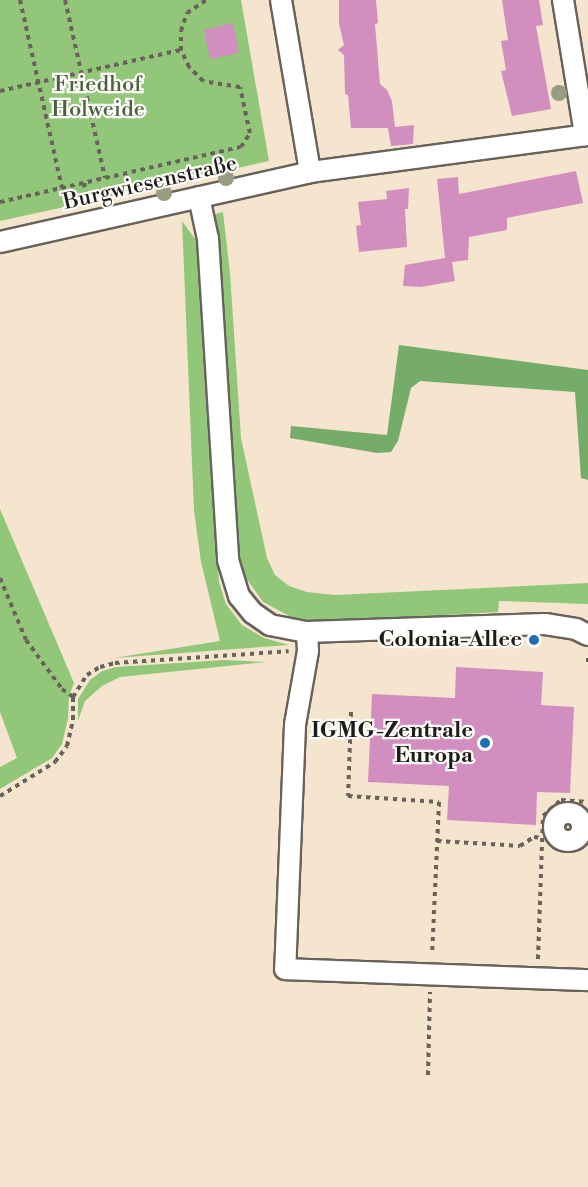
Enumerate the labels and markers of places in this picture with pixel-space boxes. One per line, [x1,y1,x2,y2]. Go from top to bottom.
place label: Colonia-Allee [379,627,522,653]
marker: Colonia-Allee [527,633,541,647]
place label: IGMG-Zentrale Europa [311,717,473,768]
marker: IGMG-Zentrale Europa [478,736,492,750]

